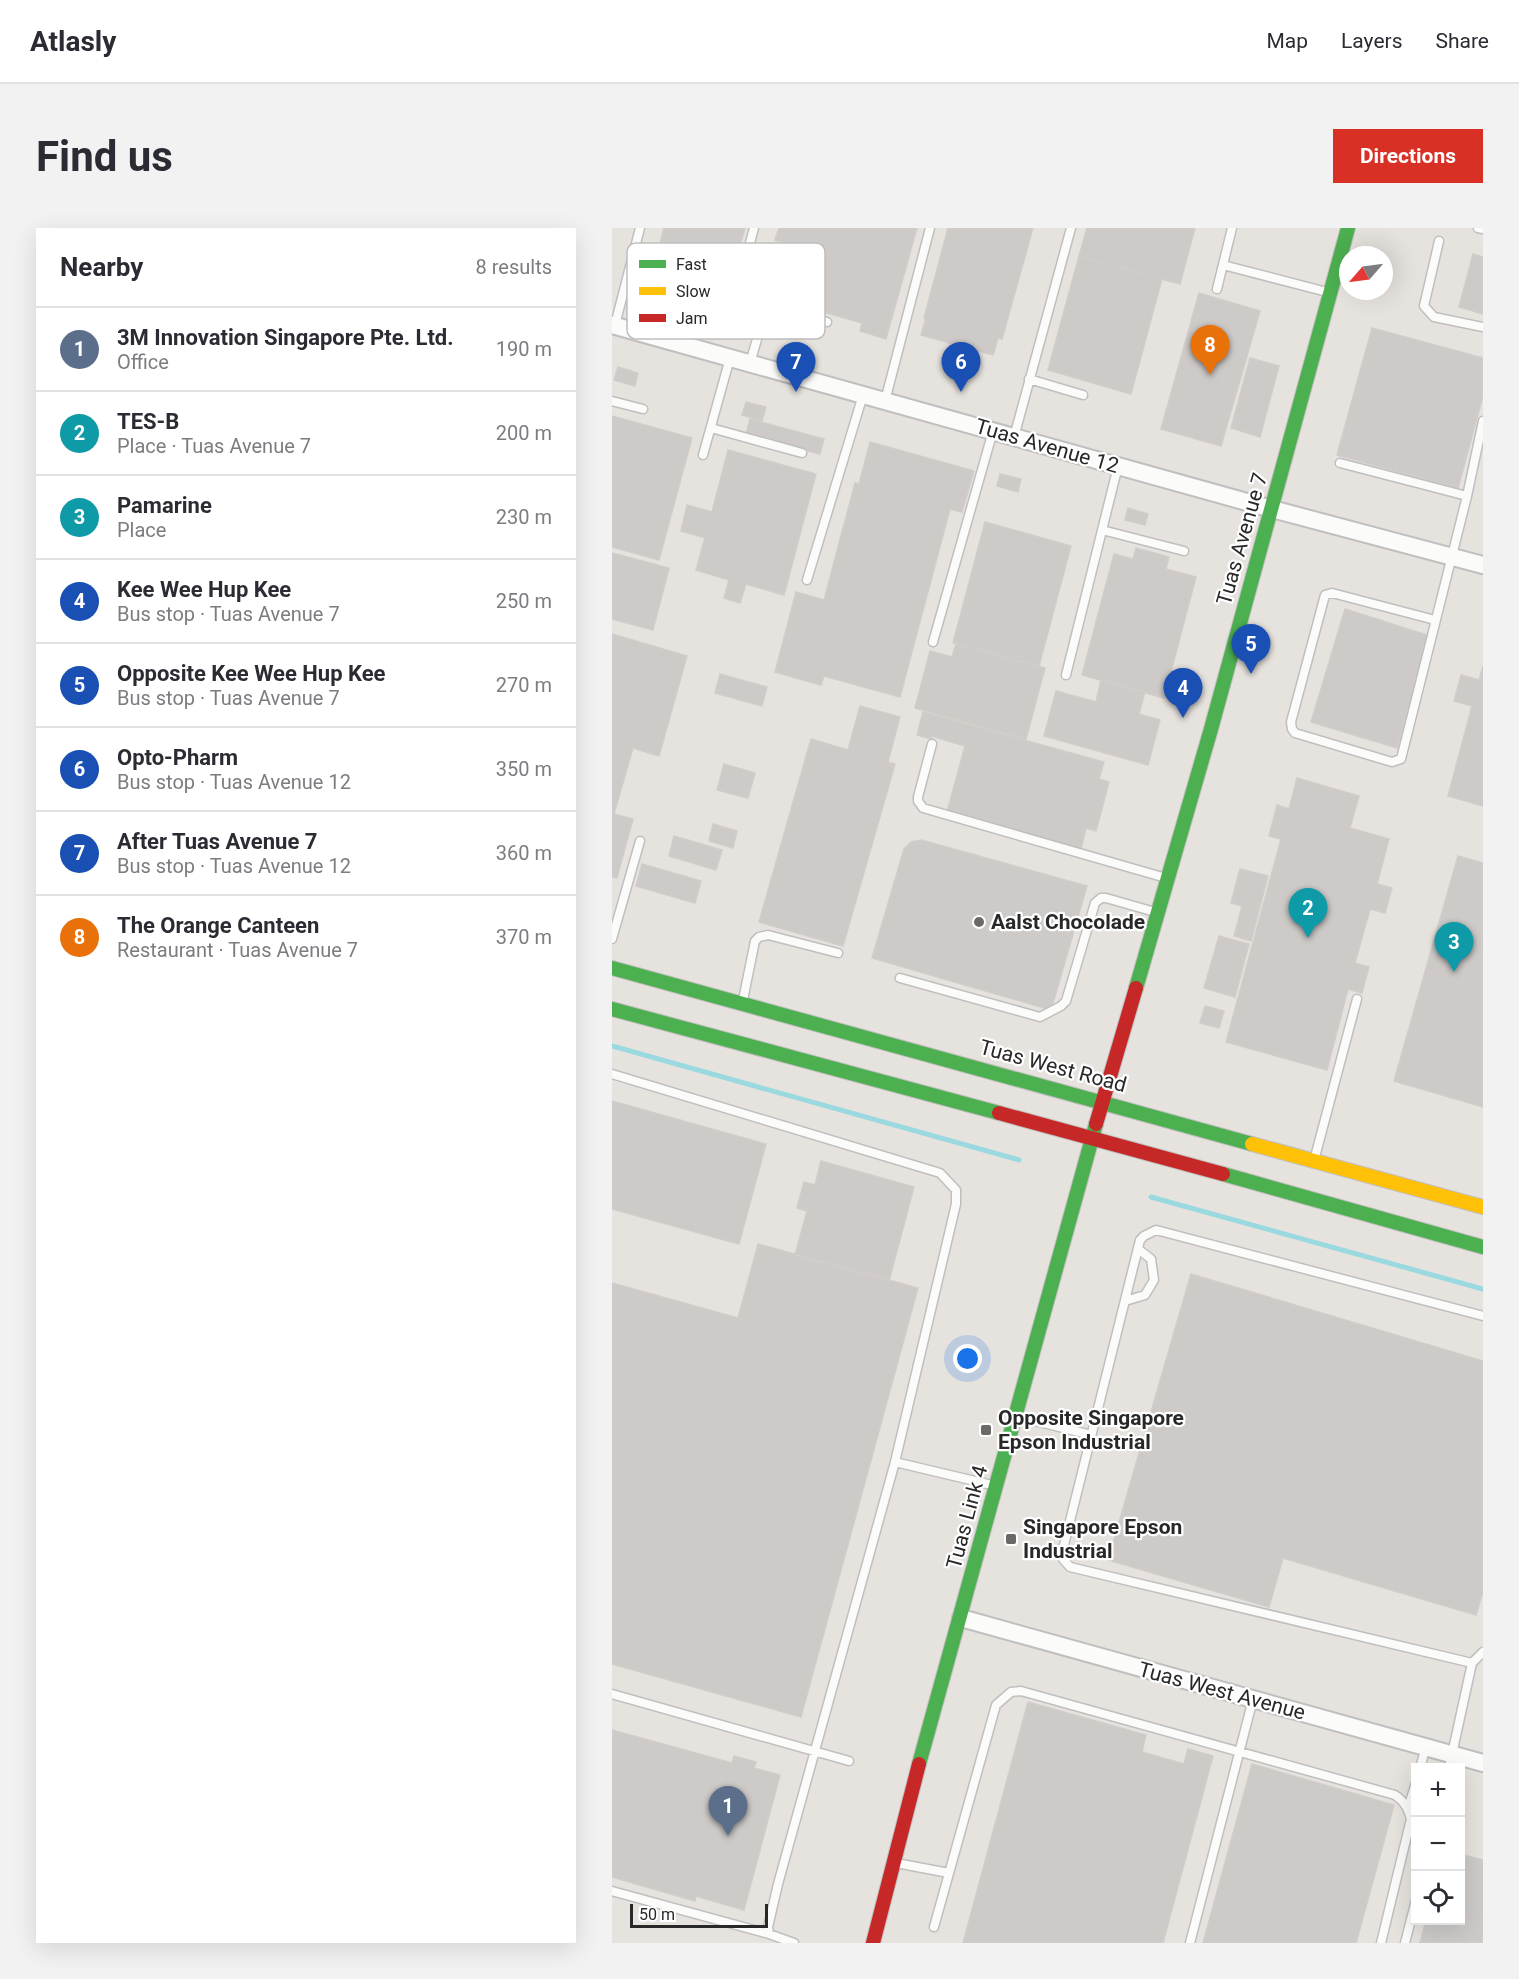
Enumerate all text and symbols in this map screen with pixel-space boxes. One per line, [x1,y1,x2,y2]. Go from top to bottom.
text: Atlasly [30,25,116,58]
text: Map [1266,29,1308,53]
text: Layers [1341,29,1402,53]
text: Share [1435,29,1489,53]
button: Directions [1333,129,1483,183]
text: Find us [36,132,173,181]
legend [627,243,825,339]
north arrow [1339,246,1393,300]
text: Nearby [60,252,143,282]
text: 8 results [476,255,552,279]
text: Fast [676,255,707,274]
text: Slow [676,282,711,301]
text: Jam [676,309,708,328]
text: 3M Innovation Singapore Pte. Ltd. [117,325,454,350]
pin: 8 [1190,326,1230,375]
text: 1 [74,337,85,361]
text: 190 m [496,337,552,361]
pin: 7 [776,342,816,392]
pin: 6 [942,342,980,392]
text: Office [117,350,169,374]
text: TES-B [117,409,179,434]
street label: Tuas Avenue 12 [973,414,1122,478]
text: 2 [74,421,85,445]
text: 200 m [496,421,552,445]
text: Place · Tuas Avenue 7 [117,434,311,458]
street label: Tuas Avenue 7 [1212,470,1272,608]
text: Pamarine [117,493,212,518]
text: 3 [74,505,85,529]
text: 230 m [496,505,552,529]
text: Place [117,518,166,542]
text: Kee Wee Hup Kee [117,577,291,602]
text: 4 [74,589,85,613]
text: 250 m [496,589,552,613]
text: Bus stop · Tuas Avenue 7 [117,602,340,626]
pin: 5 [1232,624,1270,674]
text: Opposite Kee Wee Hup Kee [117,661,386,686]
pin: 4 [1164,668,1202,718]
text: 5 [74,673,85,697]
text: 270 m [496,673,552,697]
text: Bus stop · Tuas Avenue 7 [117,686,340,710]
text: Opto-Pharm [117,745,238,770]
text: 6 [74,757,85,781]
text: 350 m [496,757,552,781]
text: Bus stop · Tuas Avenue 12 [117,770,351,794]
text: After Tuas Avenue 7 [117,829,317,854]
text: 7 [74,841,85,865]
text: 360 m [496,841,552,865]
text: Bus stop · Tuas Avenue 12 [117,854,351,878]
pin: 2 [1288,888,1328,938]
place label: Aalst Chocolade [991,910,1145,934]
text: The Orange Canteen [117,913,319,938]
marker: Aalst Chocolade [972,915,986,929]
pin: 3 [1434,922,1474,972]
text: 8 [74,925,85,949]
text: 370 m [496,925,552,949]
text: Restaurant · Tuas Avenue 7 [117,938,358,962]
street label: Tuas West Road [977,1035,1129,1097]
your location [953,1344,982,1373]
place label: Opposite Singapore Epson Industrial [998,1406,1184,1454]
marker: Opposite Singapore Epson Industrial [979,1423,993,1437]
street label: Tuas Link 4 [942,1462,992,1571]
place label: Singapore Epson Industrial [1023,1515,1182,1563]
marker: Singapore Epson Industrial [1004,1532,1018,1546]
street label: Tuas West Avenue [1136,1657,1308,1725]
map controls [1411,1763,1465,1925]
button: + [1411,1763,1465,1817]
pin: 1 [708,1786,748,1836]
button: − [1411,1817,1465,1871]
button: locate [1411,1871,1465,1925]
scale bar [630,1901,768,1928]
text: 50 m [639,1905,675,1924]

